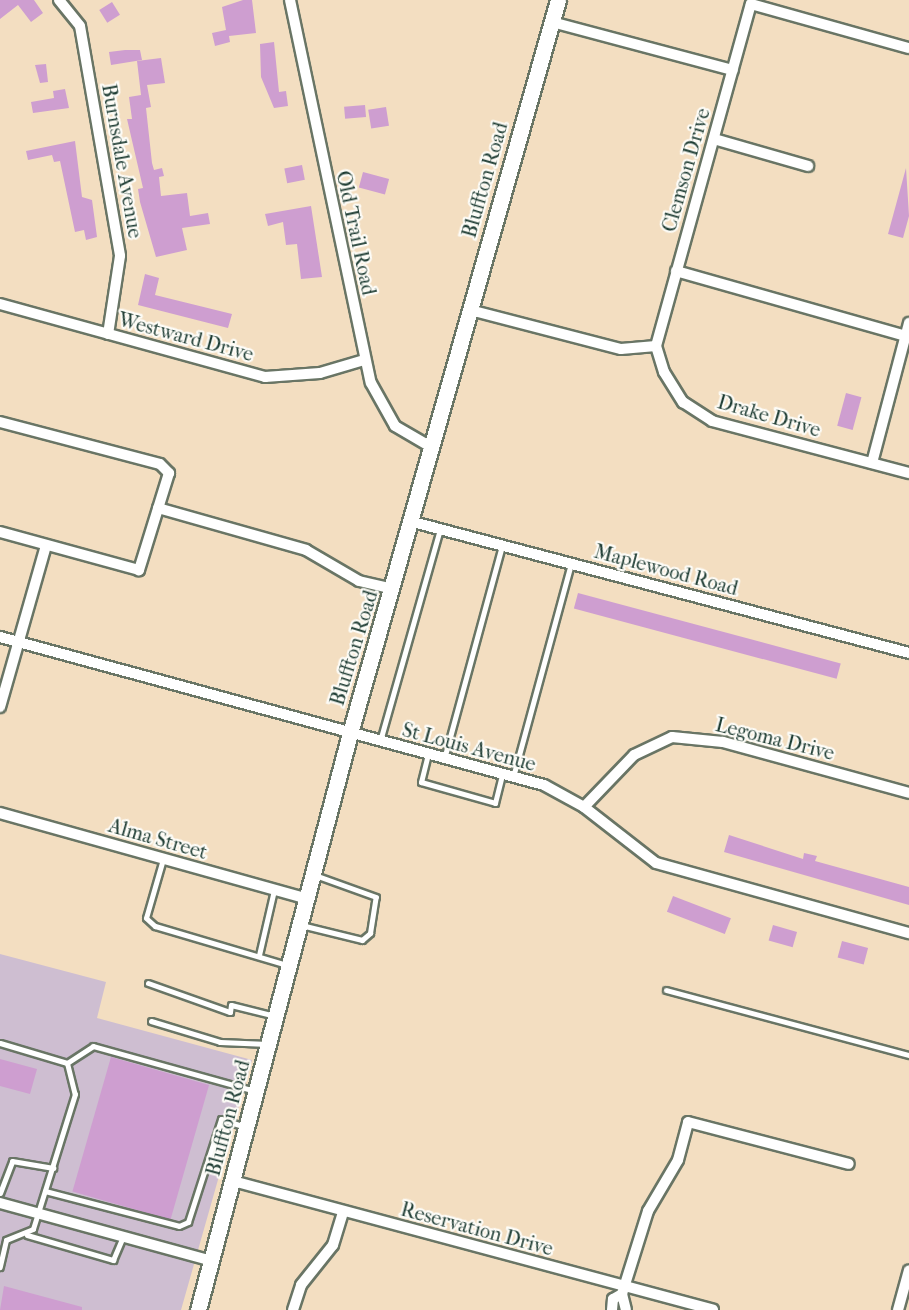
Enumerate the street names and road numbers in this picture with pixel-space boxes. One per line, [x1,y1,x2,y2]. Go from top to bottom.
street label: Burnsdale Avenue [97,82,147,240]
street label: Clemson Drive [657,105,715,235]
street label: Bluffton Road [457,119,513,241]
street label: Old Trail Road [331,169,381,297]
street label: Westward Drive [116,307,256,367]
street label: Drake Drive [715,390,823,442]
street label: Maplewood Road [592,539,740,601]
street label: Bluffton Road [325,588,383,708]
street label: Legoma Drive [713,713,837,765]
street label: St Louis Avenue [400,718,538,776]
street label: Alma Street [106,813,210,865]
street label: Bluffton Road [201,1057,255,1179]
street label: Reservation Drive [398,1197,556,1261]

